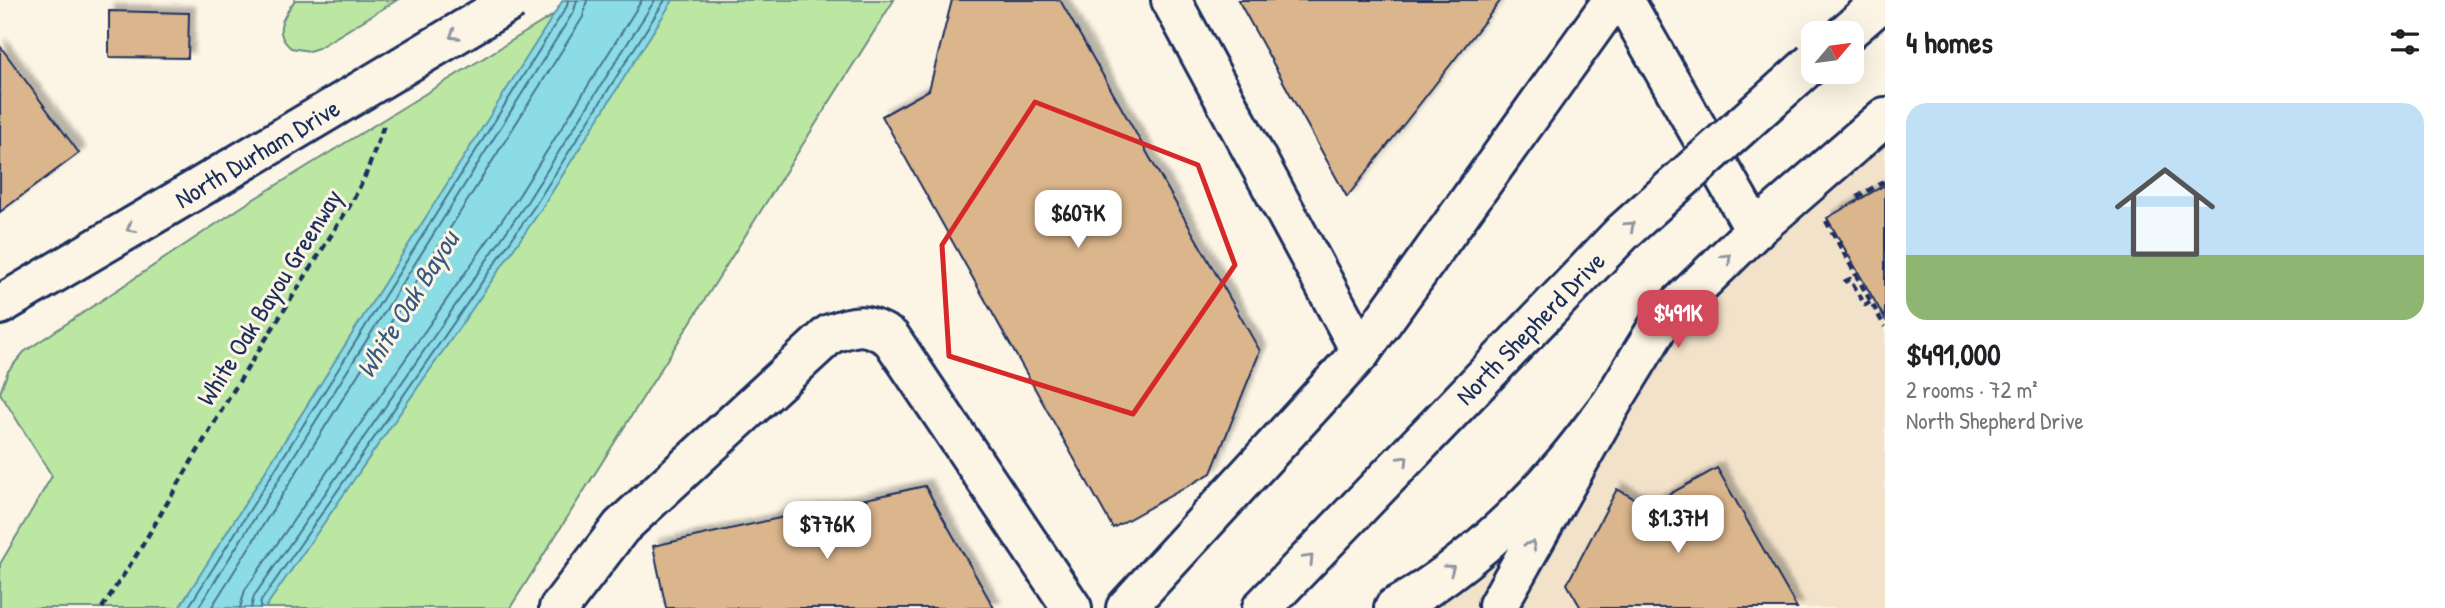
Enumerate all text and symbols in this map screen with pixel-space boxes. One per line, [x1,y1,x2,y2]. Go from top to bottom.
north arrow [1801,21,1864,84]
map controls [1801,21,1864,84]
text: 4 homes [1906,22,1993,62]
icon: filters [2386,23,2424,61]
one-way arrow [449,27,462,40]
street label: North Durham Drive [168,90,346,216]
icon: home [2102,149,2228,275]
street label: White Oak Bayou Greenway [188,182,350,412]
pin: $607K [1029,190,1127,250]
text: $607K [1051,197,1105,228]
one-way arrow [125,220,138,233]
water label: White Oak Bayou [347,221,469,385]
one-way arrow [1622,221,1635,234]
street label: North Shepherd Drive [1448,244,1612,412]
one-way arrow [1718,253,1731,266]
pin: $491K [1629,290,1727,350]
text: $491K [1653,297,1703,328]
text: $491,000 [1906,334,2001,374]
text: 2 rooms · 72 m² [1906,374,2038,405]
text: North Shepherd Drive [1906,405,2084,436]
one-way arrow [1396,455,1409,468]
pin: $1.37M [1621,496,1735,555]
pin: $776K [778,502,876,561]
text: $1.37M [1648,502,1708,533]
text: $776K [799,508,855,539]
one-way arrow [1523,540,1536,552]
one-way arrow [1301,554,1313,567]
one-way arrow [1443,565,1455,578]

